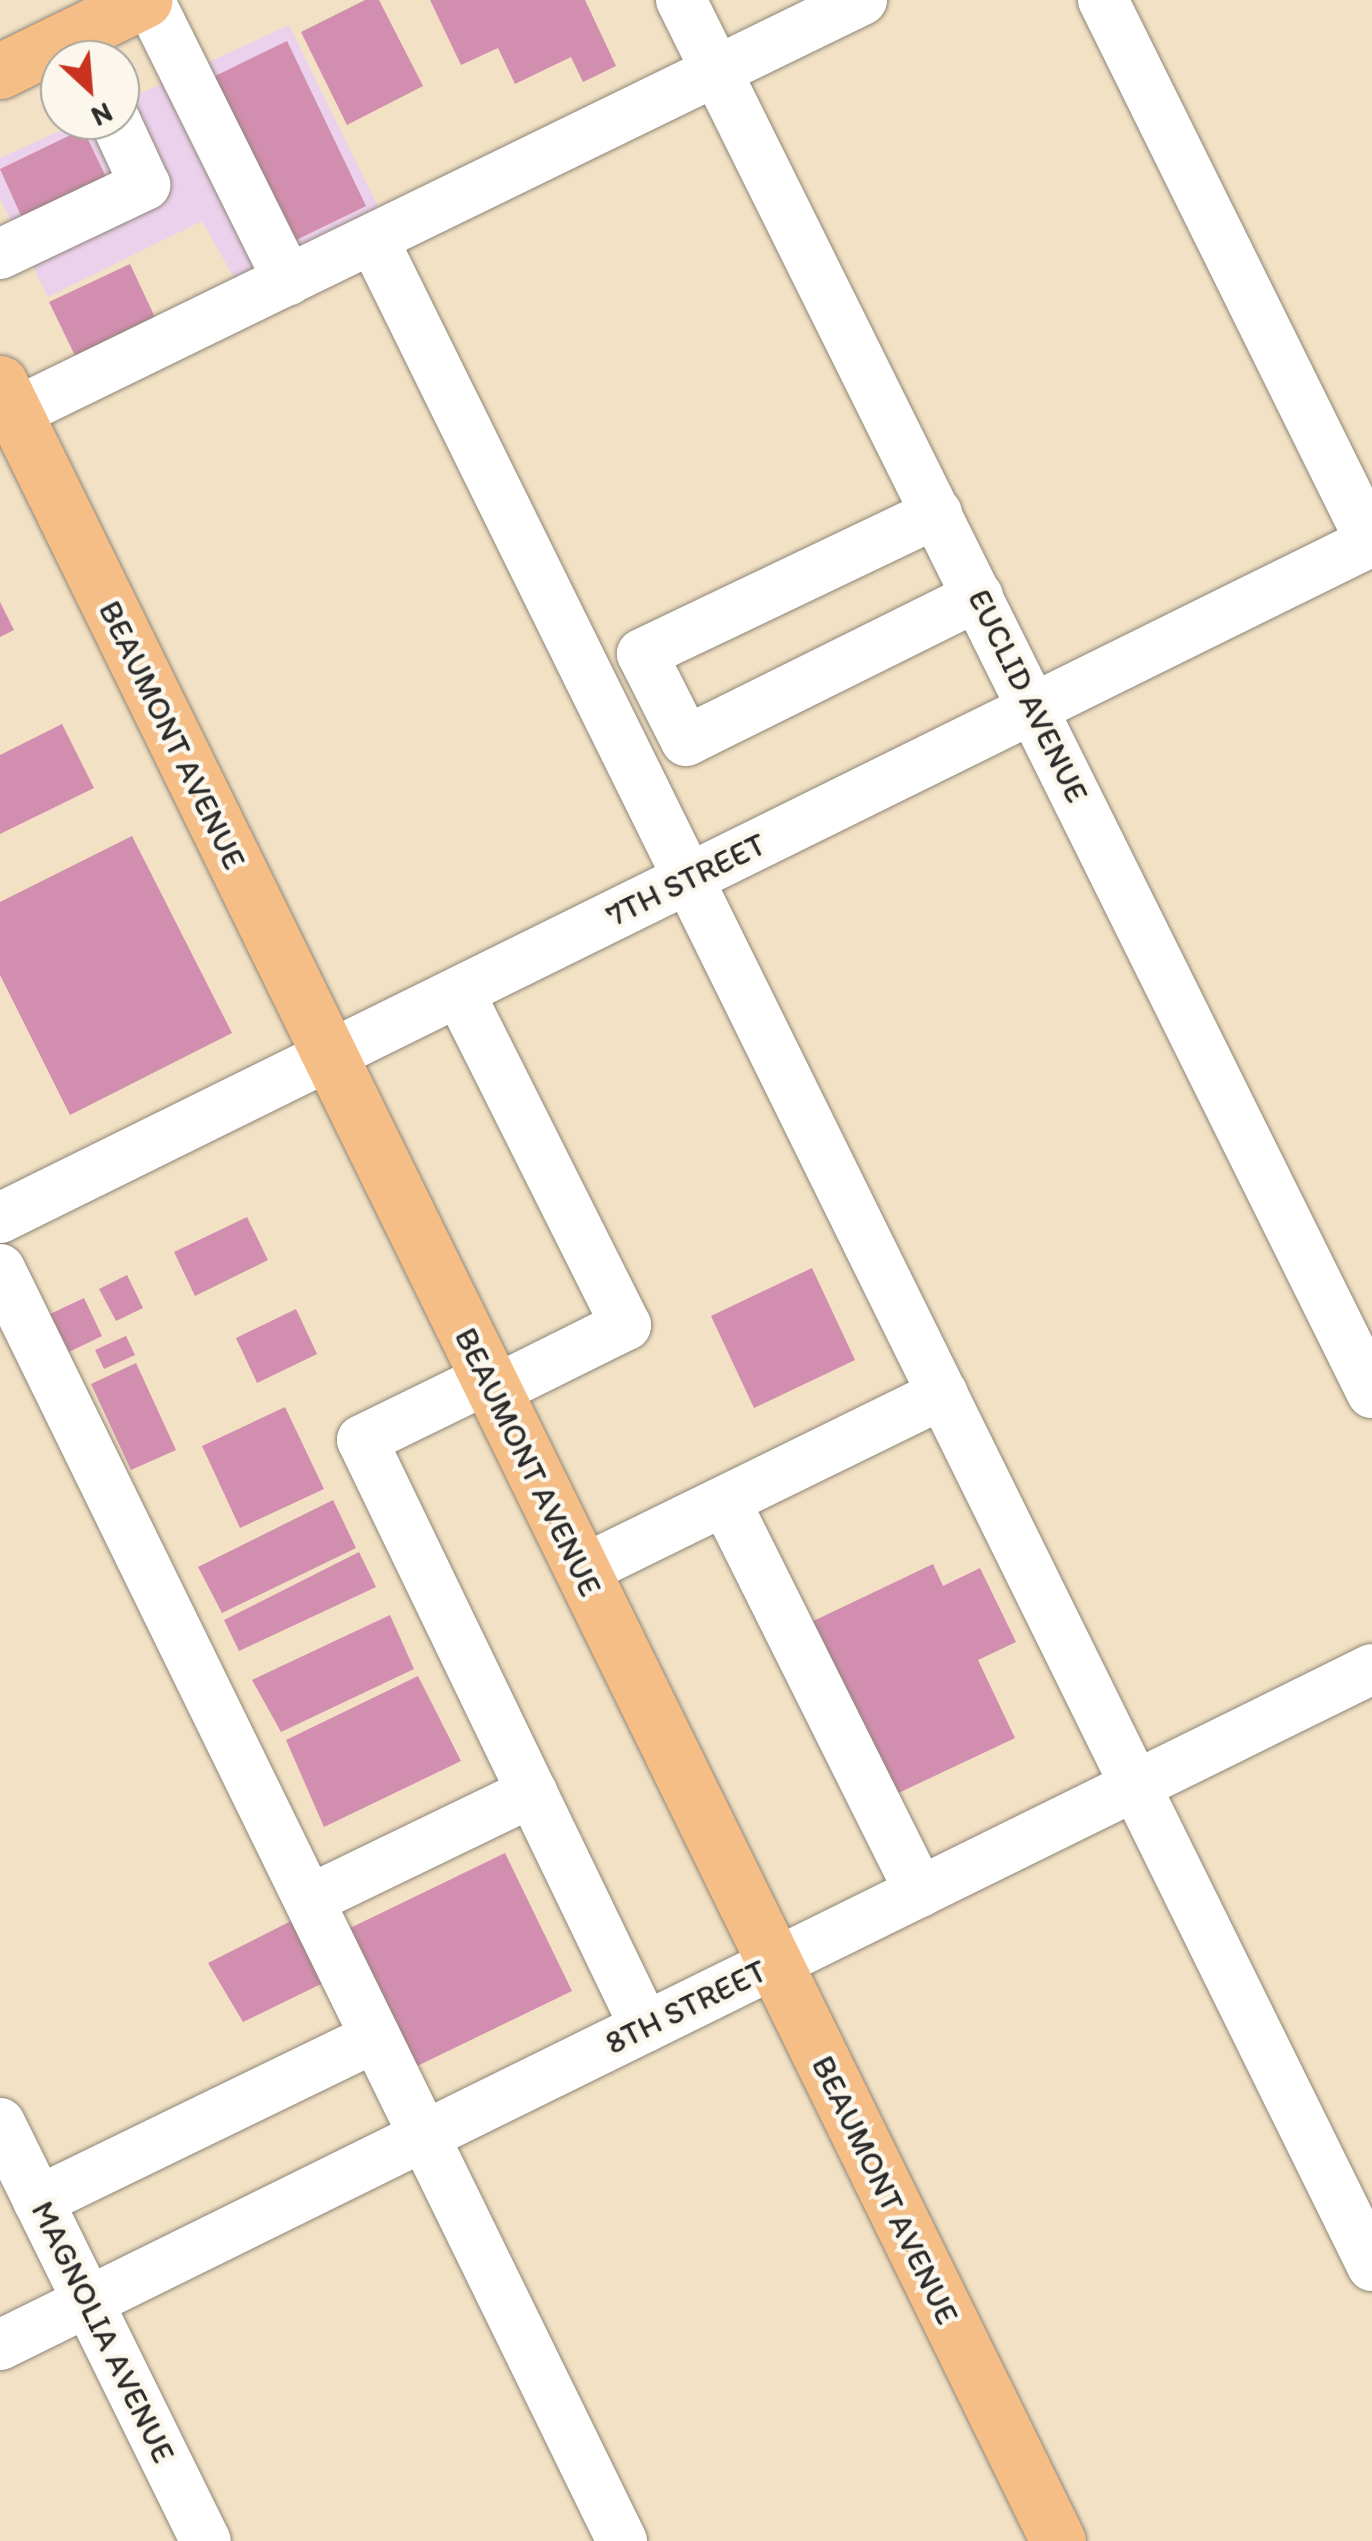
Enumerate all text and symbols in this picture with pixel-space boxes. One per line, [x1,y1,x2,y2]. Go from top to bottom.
north arrow [40,40,140,140]
text: N [86,96,118,135]
street label: EUCLID AVENUE [960,583,1096,809]
street label: BEAUMONT AVENUE [91,595,253,875]
street label: 7TH STREET [600,825,772,935]
street label: BEAUMONT AVENUE [447,1322,609,1602]
street label: 8TH STREET [599,1952,773,2062]
street label: BEAUMONT AVENUE [804,2050,966,2330]
street label: MAGNOLIA AVENUE [23,2196,183,2468]

